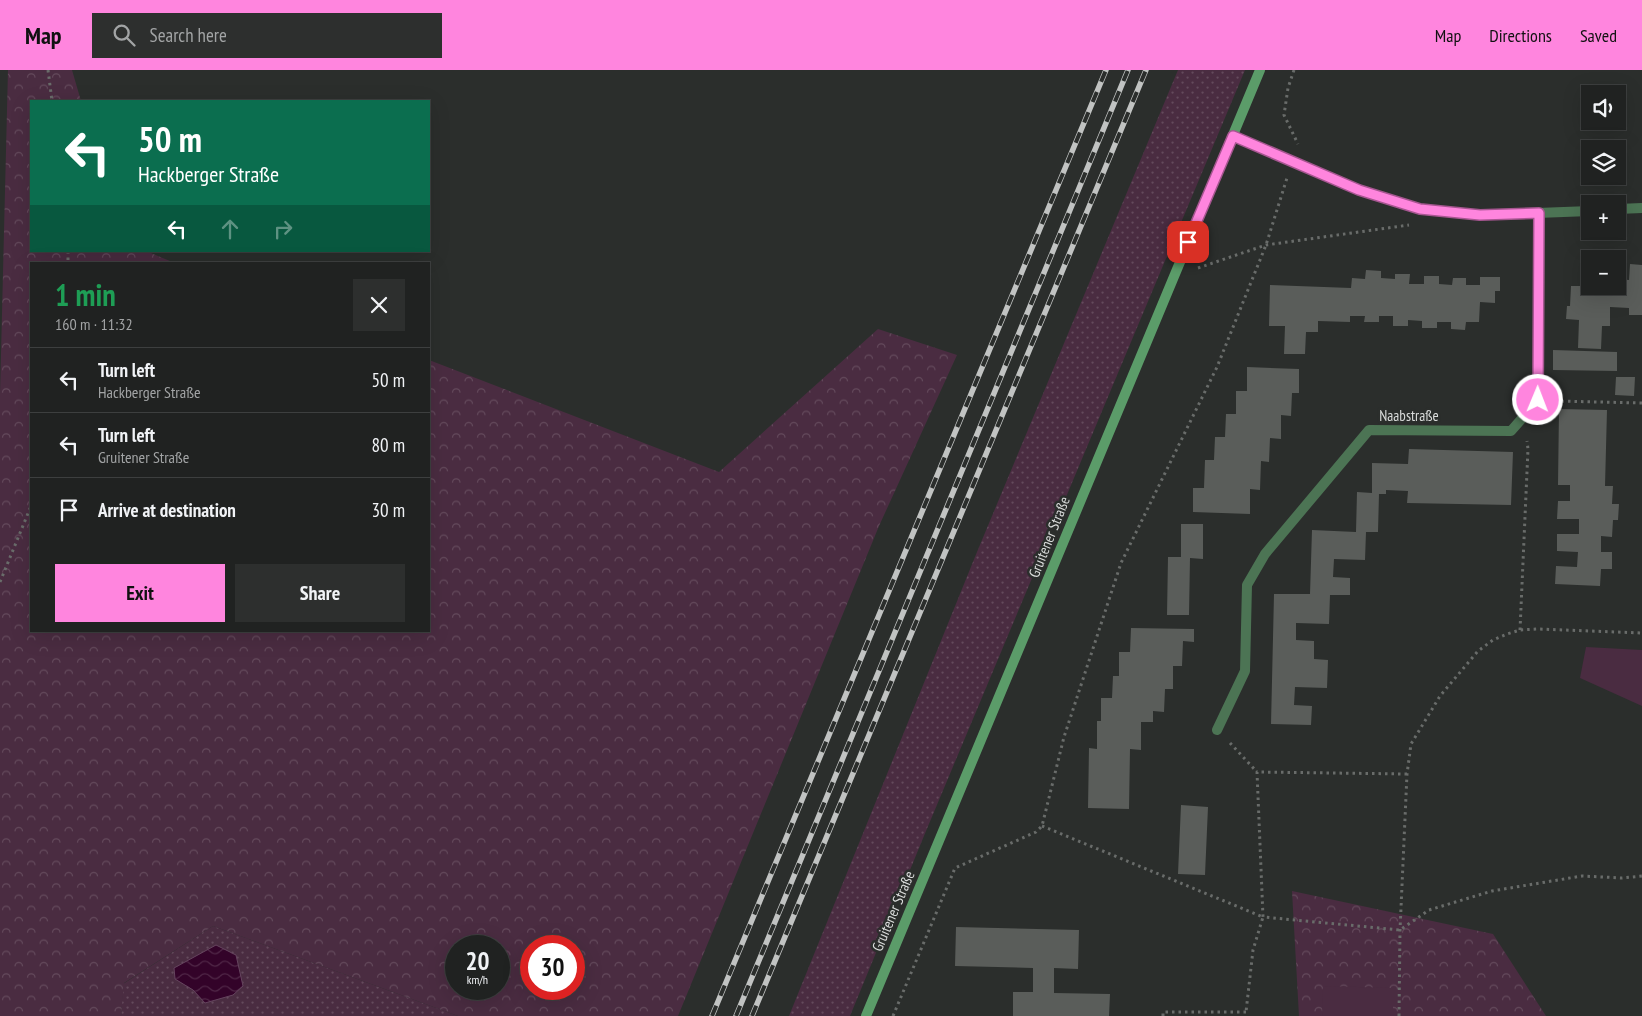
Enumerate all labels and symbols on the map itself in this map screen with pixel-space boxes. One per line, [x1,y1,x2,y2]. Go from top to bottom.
pin [1167,221,1209,263]
position arrow [1511,373,1563,425]
street label: Naabstraße [1379,406,1439,425]
street label: Gruitener Straße [1024,494,1074,580]
street label: Gruitener Straße [868,868,918,954]
speed limit sign: 30 [520,935,585,1000]

